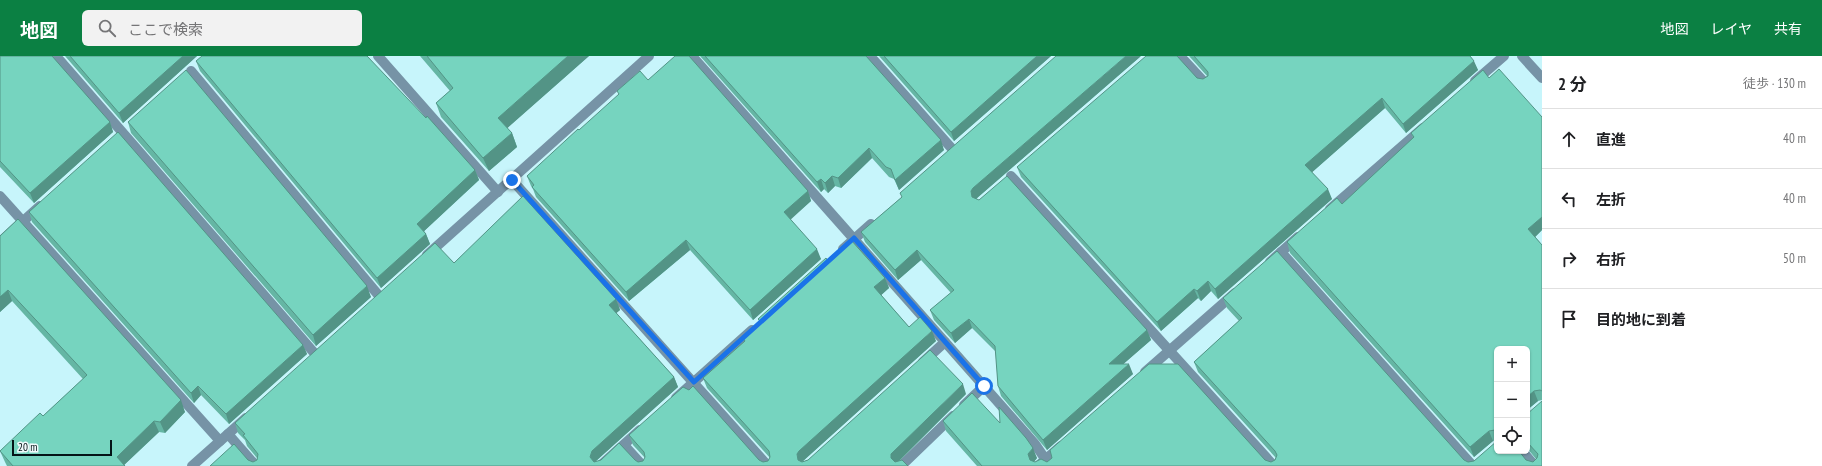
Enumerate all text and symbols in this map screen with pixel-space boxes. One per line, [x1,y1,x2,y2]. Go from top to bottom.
search box [82,10,362,46]
icon: search [96,17,118,39]
text: 地図 [20,18,58,42]
text: ここで検索 [128,20,203,39]
text: 地図 [1660,20,1688,38]
text: レイヤ [1710,20,1752,38]
text: 共有 [1774,20,1802,38]
text: 2 分 [1558,73,1587,95]
text: 徒歩 · 130 m [1743,75,1806,92]
icon: ahead [1558,128,1580,150]
text: 直進 [1596,130,1626,149]
text: 40 m [1783,130,1806,147]
route end [503,171,521,189]
icon: left [1558,188,1580,210]
text: 左折 [1596,190,1626,209]
text: 40 m [1783,190,1806,207]
icon: right [1558,248,1580,270]
text: 右折 [1596,250,1626,269]
text: 50 m [1783,250,1806,267]
icon: arrive [1558,308,1580,330]
text: 目的地に到着 [1596,310,1686,329]
map controls [1494,346,1530,454]
button: + [1494,346,1530,382]
route start [975,377,993,395]
button: − [1494,382,1530,418]
button: locate [1494,418,1530,454]
scale bar [12,438,112,457]
text: 20 m [18,440,37,454]

